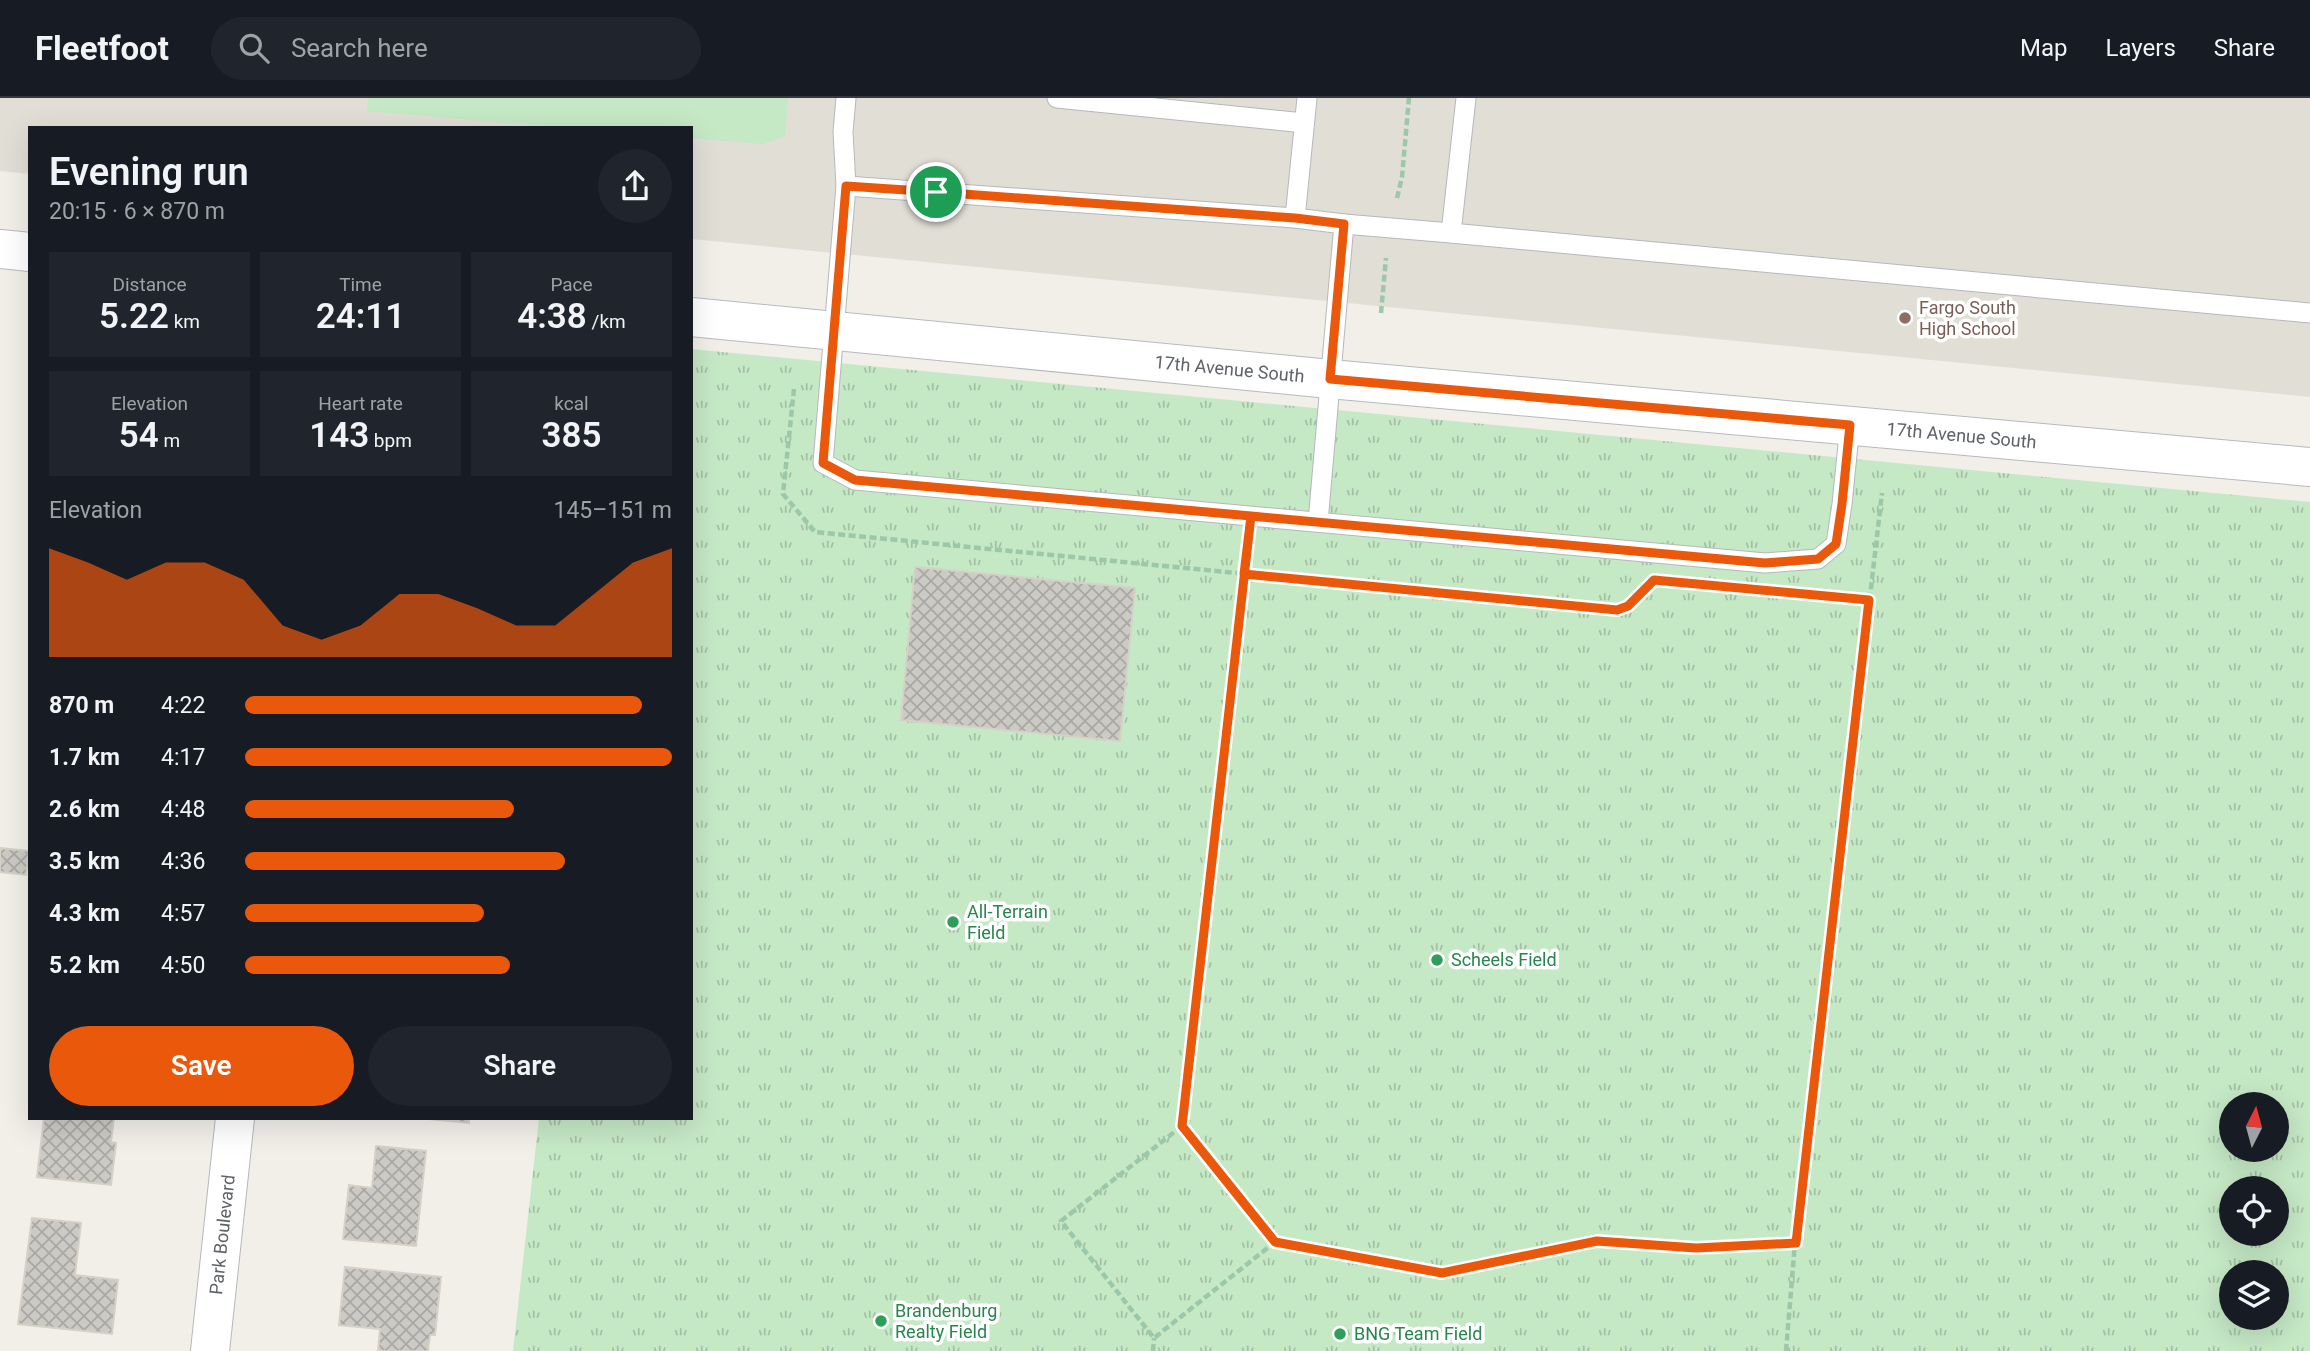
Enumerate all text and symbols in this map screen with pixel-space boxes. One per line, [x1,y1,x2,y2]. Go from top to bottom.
search box [211,17,701,80]
text: Fleetfoot [35,29,169,68]
icon: search [235,29,273,67]
text: Search here [291,33,428,63]
text: Map [2020,34,2068,62]
text: Layers [2106,34,2176,62]
text: Share [2214,34,2275,62]
button: share [598,149,672,223]
text: Evening run [49,150,249,194]
pin [906,162,966,222]
icon: arrive [917,173,955,211]
text: 20:15 · 6 × 870 m [49,198,225,225]
text: Distance [113,273,186,296]
text: Time [339,273,382,296]
text: Pace [550,273,593,296]
text: 5.22 [99,296,169,337]
text: 24:11 [316,296,405,337]
text: 4:38 [517,296,587,337]
place label: Fargo South High School [1919,297,2016,339]
text: km [169,310,200,333]
text: /km [587,310,626,333]
marker: Fargo South High School [1897,310,1913,326]
street label: 17th Avenue South [1154,351,1305,386]
text: Elevation [111,392,188,415]
text: Heart rate [318,392,403,415]
text: kcal [554,392,589,415]
text: 54 [119,415,159,456]
text: 143 [309,415,369,456]
text: 385 [542,415,602,456]
street label: 17th Avenue South [1886,418,2037,452]
text: m [159,429,180,452]
text: bpm [369,429,412,452]
text: Elevation [49,497,142,524]
text: 145–151 m [553,497,672,524]
text: 870 m [49,692,114,719]
text: 4:22 [161,692,205,719]
text: 1.7 km [49,744,120,771]
text: 4:17 [161,744,205,771]
text: 2.6 km [49,796,120,823]
text: 4:48 [161,796,205,823]
text: 3.5 km [49,848,120,875]
text: 4:36 [161,848,205,875]
text: 4.3 km [49,900,120,927]
text: 4:57 [161,900,205,927]
place label: All-Terrain Field [967,901,1048,943]
marker: All-Terrain Field [945,914,961,930]
place label: Scheels Field [1451,949,1557,970]
text: 5.2 km [49,952,120,979]
text: 4:50 [161,952,205,979]
marker: Scheels Field [1429,952,1445,968]
button: Save [49,1026,354,1106]
button: Share [368,1026,672,1106]
north arrow [2219,1092,2289,1162]
map controls [2219,1092,2289,1330]
street label: Park Boulevard [205,1174,239,1296]
button: locate [2219,1176,2289,1246]
button: layers [2219,1260,2289,1330]
place label: Brandenburg Realty Field [895,1300,997,1342]
marker: Brandenburg Realty Field [873,1313,889,1329]
place label: BNG Team Field [1354,1323,1482,1344]
marker: BNG Team Field [1332,1326,1348,1342]

